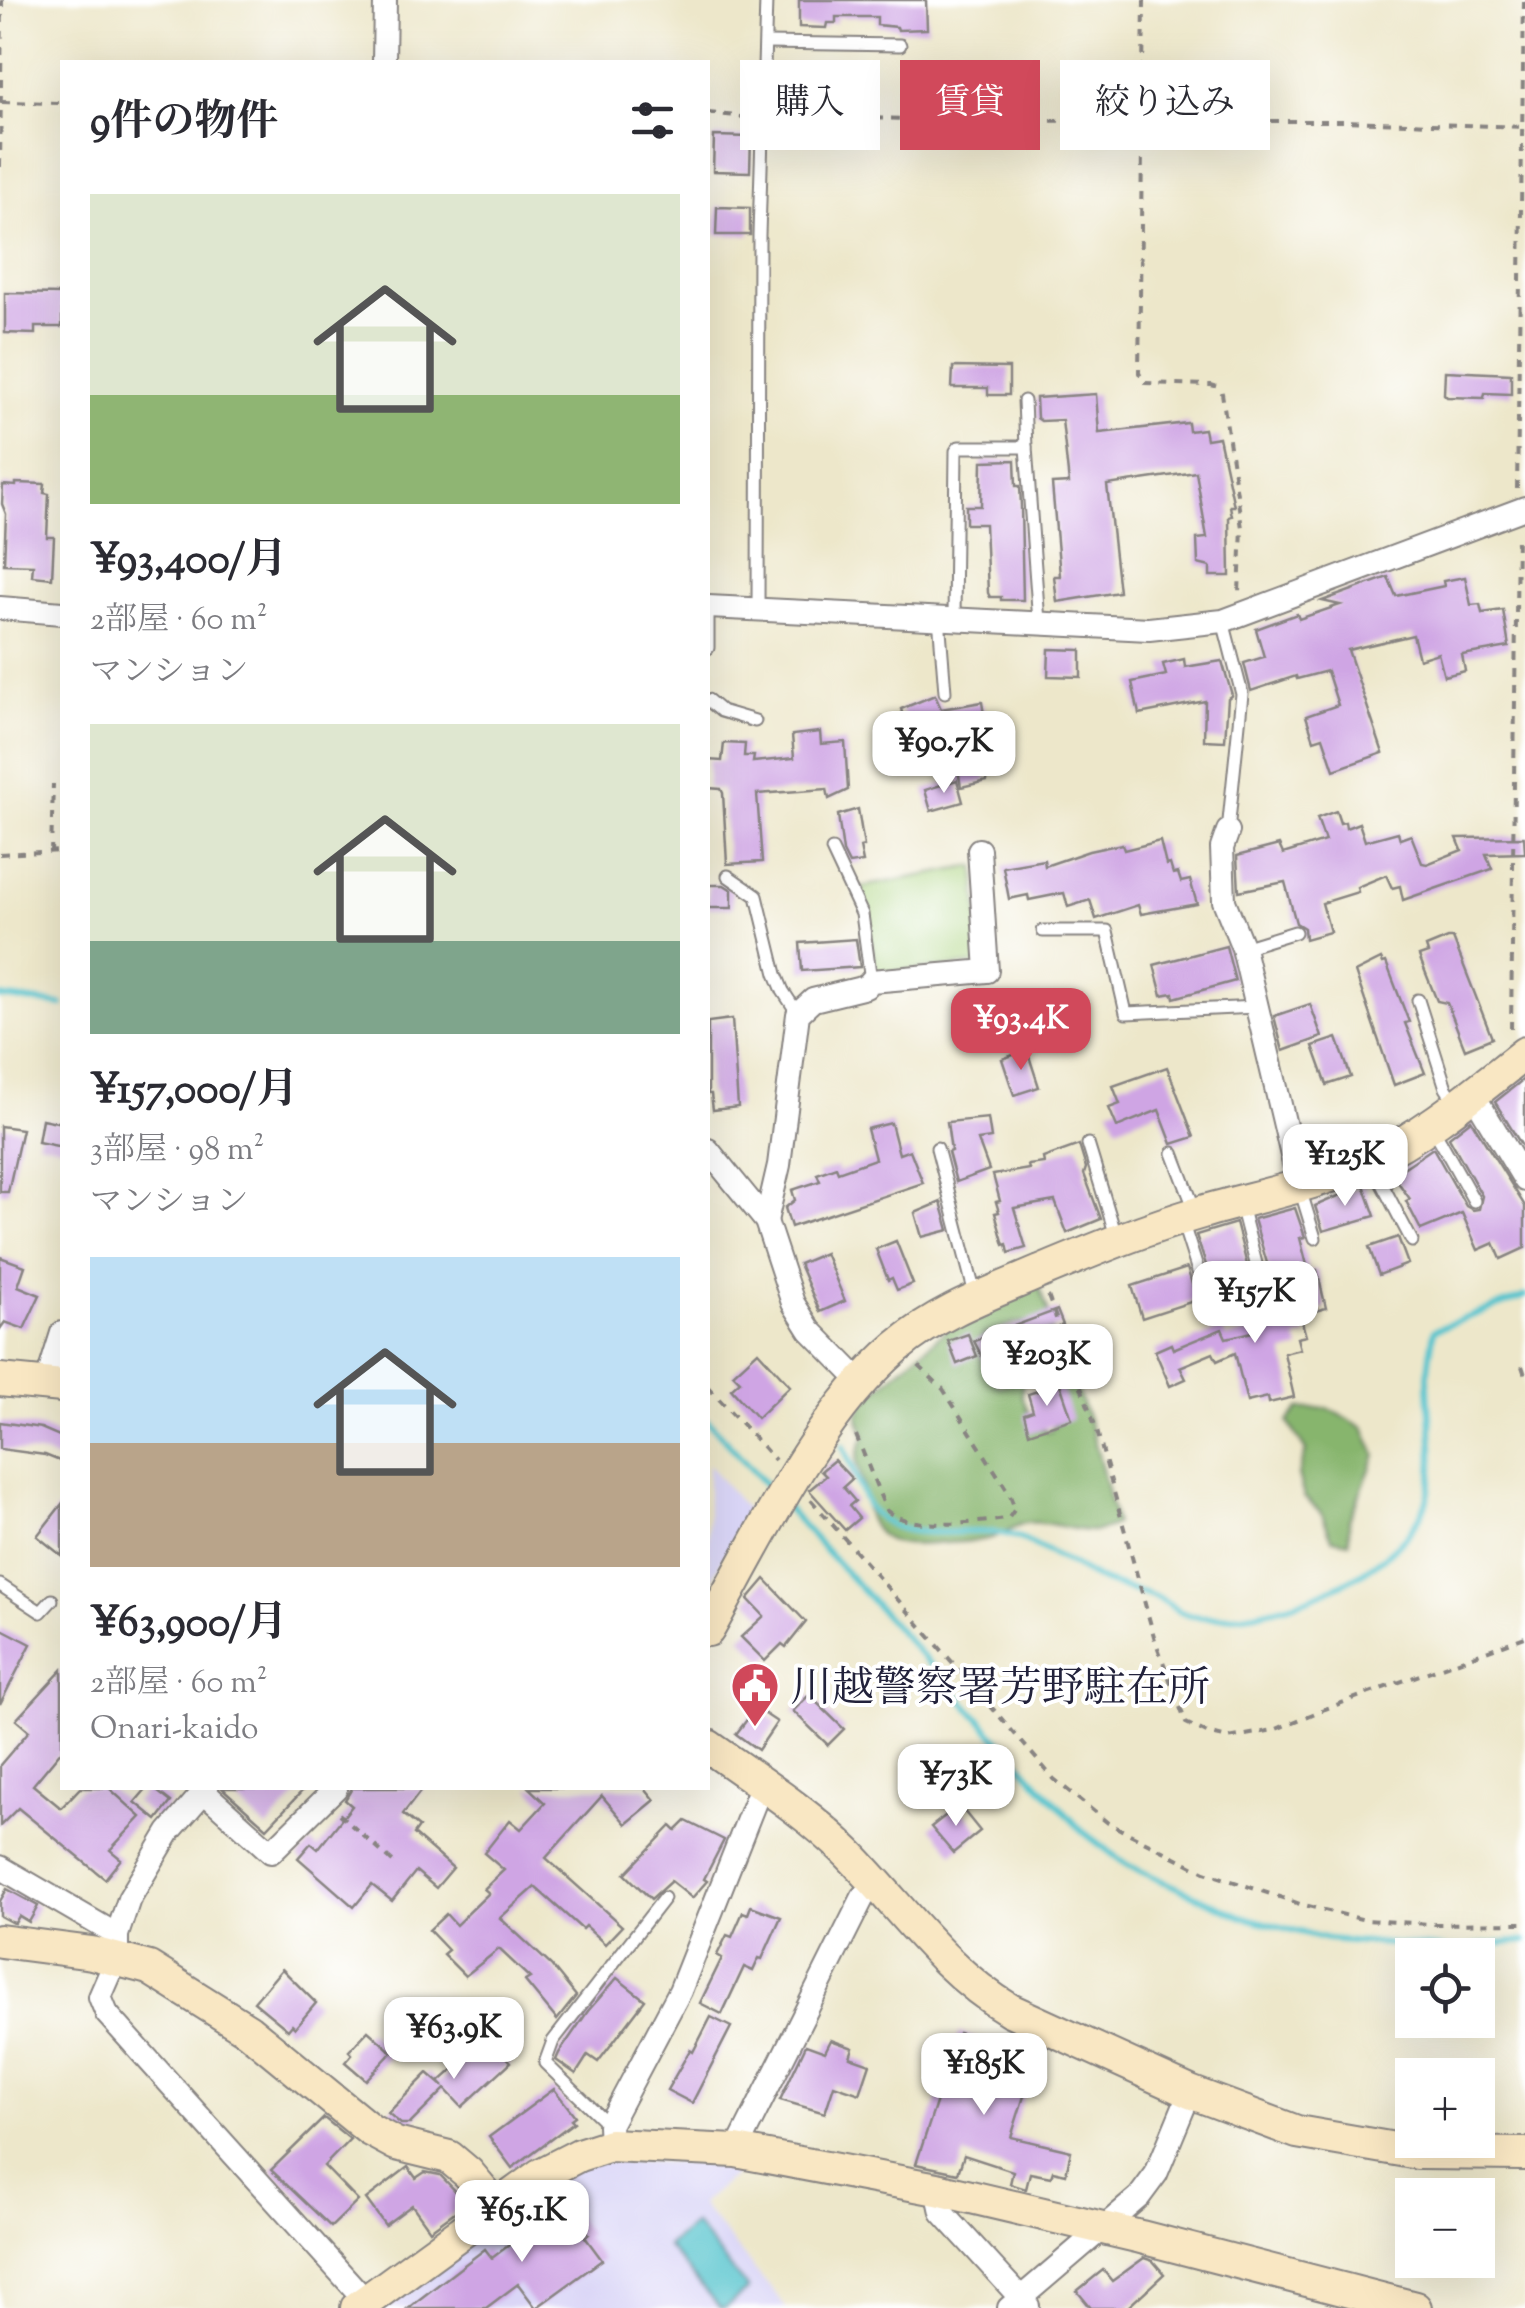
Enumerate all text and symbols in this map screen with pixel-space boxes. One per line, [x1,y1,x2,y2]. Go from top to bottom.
chip: 購入 [740,60,880,150]
chip: 賃貸 [900,60,1040,150]
chip: 絞り込み [1060,60,1270,150]
icon: filters [625,93,680,148]
text: 9件の物件 [90,94,278,154]
icon: home [295,259,475,439]
text: ¥93,400/月 [90,532,287,592]
text: 2部屋 · 60 m² [90,598,268,644]
text: マンション [90,650,249,696]
pin: ¥90.7K [863,711,1025,796]
text: ¥90.7K [894,720,994,766]
icon: home [295,789,475,969]
pin: ¥93.4K [940,988,1102,1073]
text: ¥93.4K [973,997,1069,1043]
text: ¥157,000/月 [90,1062,298,1122]
pin: ¥125K [1275,1124,1415,1209]
text: 3部屋 · 98 m² [90,1128,264,1174]
text: ¥125K [1305,1133,1385,1179]
text: マンション [90,1180,249,1226]
pin: ¥157K [1185,1261,1325,1346]
text: ¥157K [1214,1270,1296,1316]
icon: home [295,1322,475,1502]
pin: ¥203K [977,1324,1117,1409]
text: ¥203K [1003,1333,1091,1379]
text: ¥63,900/月 [90,1595,288,1655]
public building icon: 川越警察署芳野駐在所 [729,1660,781,1728]
text: 2部屋 · 60 m² [90,1661,268,1707]
place label: 川越警察署芳野駐在所 [790,1661,1210,1721]
text: Onari-kaido [90,1707,259,1753]
pin: ¥73K [897,1744,1015,1829]
text: ¥73K [920,1753,992,1799]
map controls [1395,1938,1495,2278]
button: locate [1395,1938,1495,2038]
pin: ¥63.9K [373,1997,535,2082]
text: ¥63.9K [406,2006,502,2052]
pin: ¥185K [914,2033,1054,2118]
text: ¥185K [943,2042,1025,2088]
button: + [1395,2058,1495,2158]
button: − [1395,2178,1495,2278]
pin: ¥65.1K [441,2180,603,2265]
text: ¥65.1K [477,2189,567,2235]

